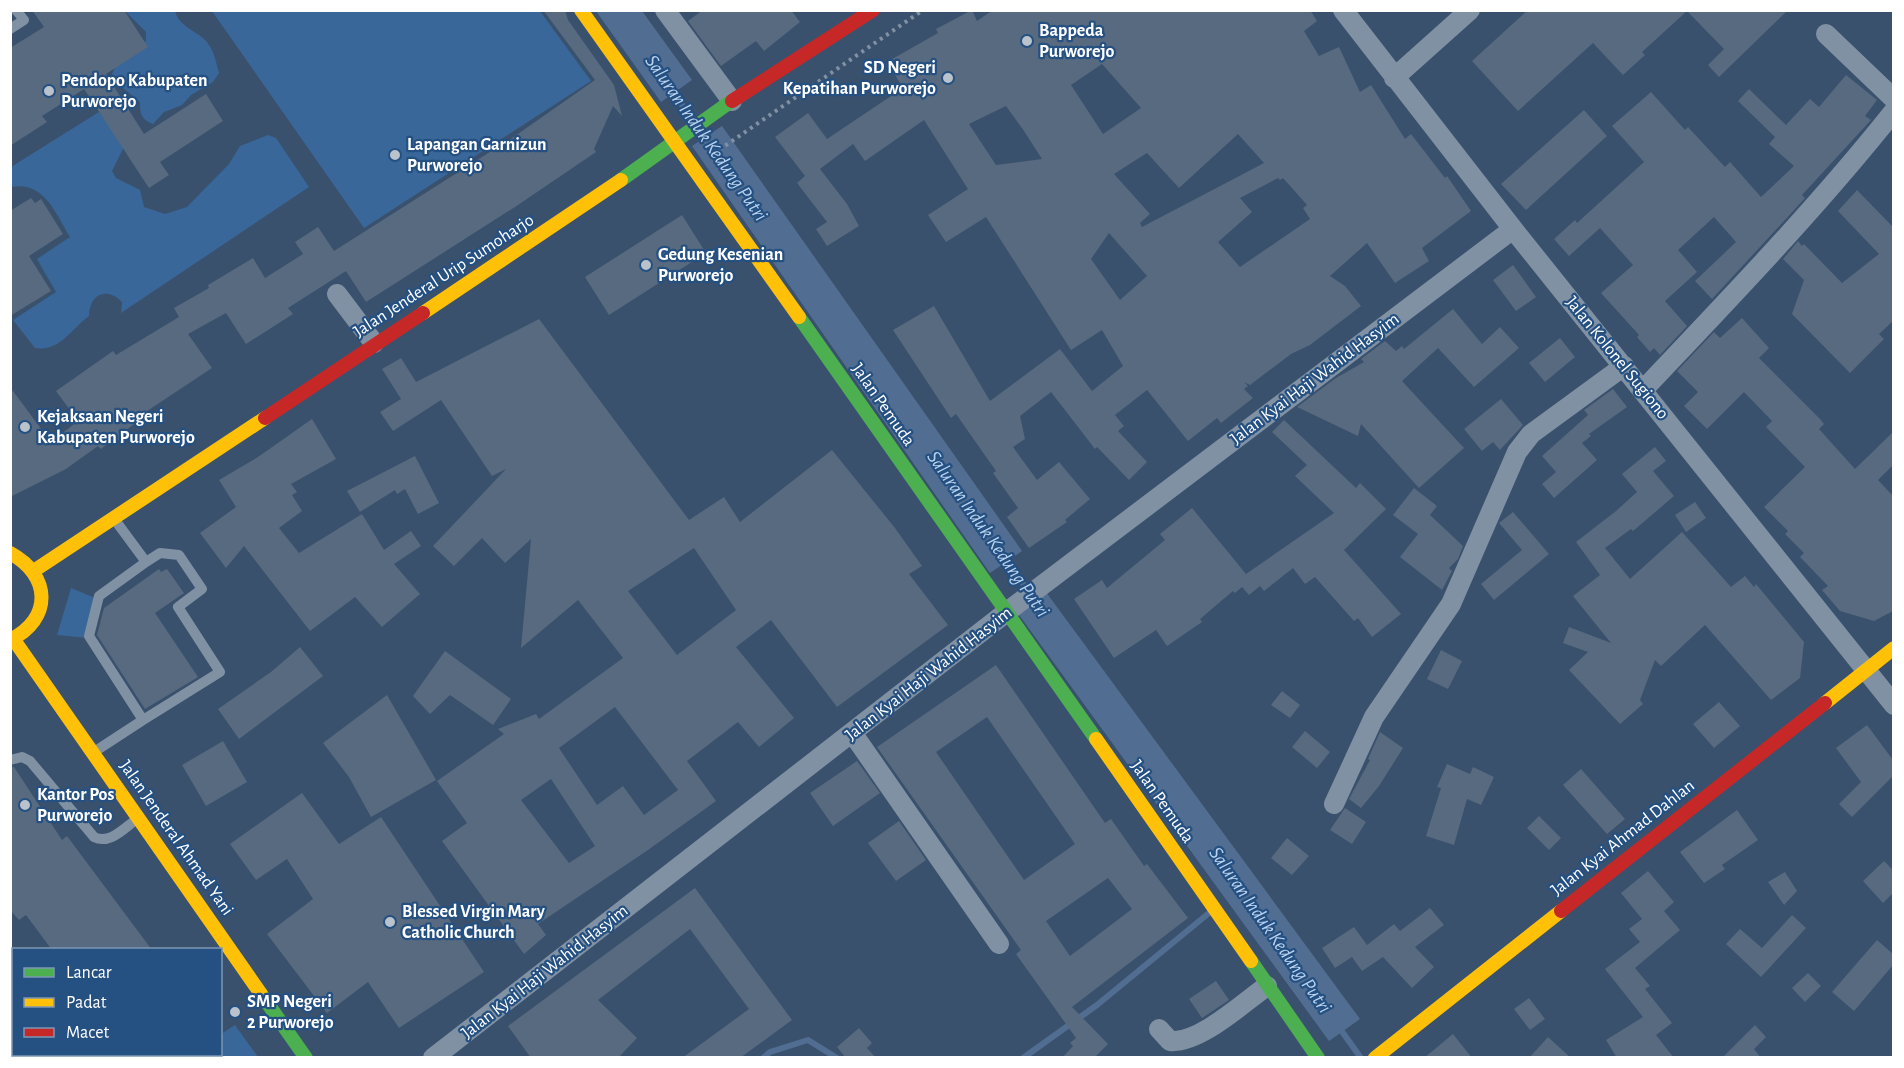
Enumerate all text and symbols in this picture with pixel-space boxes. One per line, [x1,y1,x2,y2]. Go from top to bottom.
place label: Bappeda Purworejo [1039,22,1115,61]
marker: Bappeda Purworejo [1020,34,1034,48]
water label: Saluran Induk Kedung Putri [641,51,771,225]
place label: SD Negeri Kepatihan Purworejo [783,59,936,98]
marker: SD Negeri Kepatihan Purworejo [941,71,955,85]
place label: Pendopo Kabupaten Purworejo [61,72,207,111]
marker: Pendopo Kabupaten Purworejo [42,84,56,98]
place label: Lapangan Garnizun Purworejo [407,136,546,175]
marker: Lapangan Garnizun Purworejo [388,148,402,162]
street label: Jalan Jenderal Urip Sumoharjo [351,211,538,341]
place label: Gedung Kesenian Purworejo [658,246,783,285]
marker: Gedung Kesenian Purworejo [639,258,653,272]
street label: Jalan Kolonel Sugiono [1562,293,1672,423]
street label: Jalan Kyai Haji Wahid Hasyim [1227,310,1403,448]
street label: Jalan Pemuda [848,360,918,450]
place label: Kejaksaan Negeri Kabupaten Purworejo [37,408,195,447]
marker: Kejaksaan Negeri Kabupaten Purworejo [18,420,32,434]
water label: Saluran Induk Kedung Putri [923,447,1053,621]
street label: Jalan Kyai Haji Wahid Hasyim [842,604,1016,744]
street label: Jalan Jenderal Ahmad Yani [116,757,236,919]
street label: Jalan Pemuda [1127,757,1197,847]
street label: Jalan Kyai Ahmad Dahlan [1548,777,1698,899]
place label: Kantor Pos Purworejo [37,786,114,825]
marker: Kantor Pos Purworejo [18,798,32,812]
water label: Saluran Induk Kedung Putri [1205,843,1335,1017]
street label: Jalan Kyai Haji Wahid Hasyim [458,902,632,1042]
place label: Blessed Virgin Mary Catholic Church [402,903,546,942]
marker: Blessed Virgin Mary Catholic Church [383,915,397,929]
legend [12,948,222,1056]
text: Lancar [66,964,112,982]
place label: SMP Negeri 2 Purworejo [247,993,334,1032]
text: Padat [66,994,107,1012]
marker: SMP Negeri 2 Purworejo [228,1005,242,1019]
text: Macet [66,1024,110,1042]

